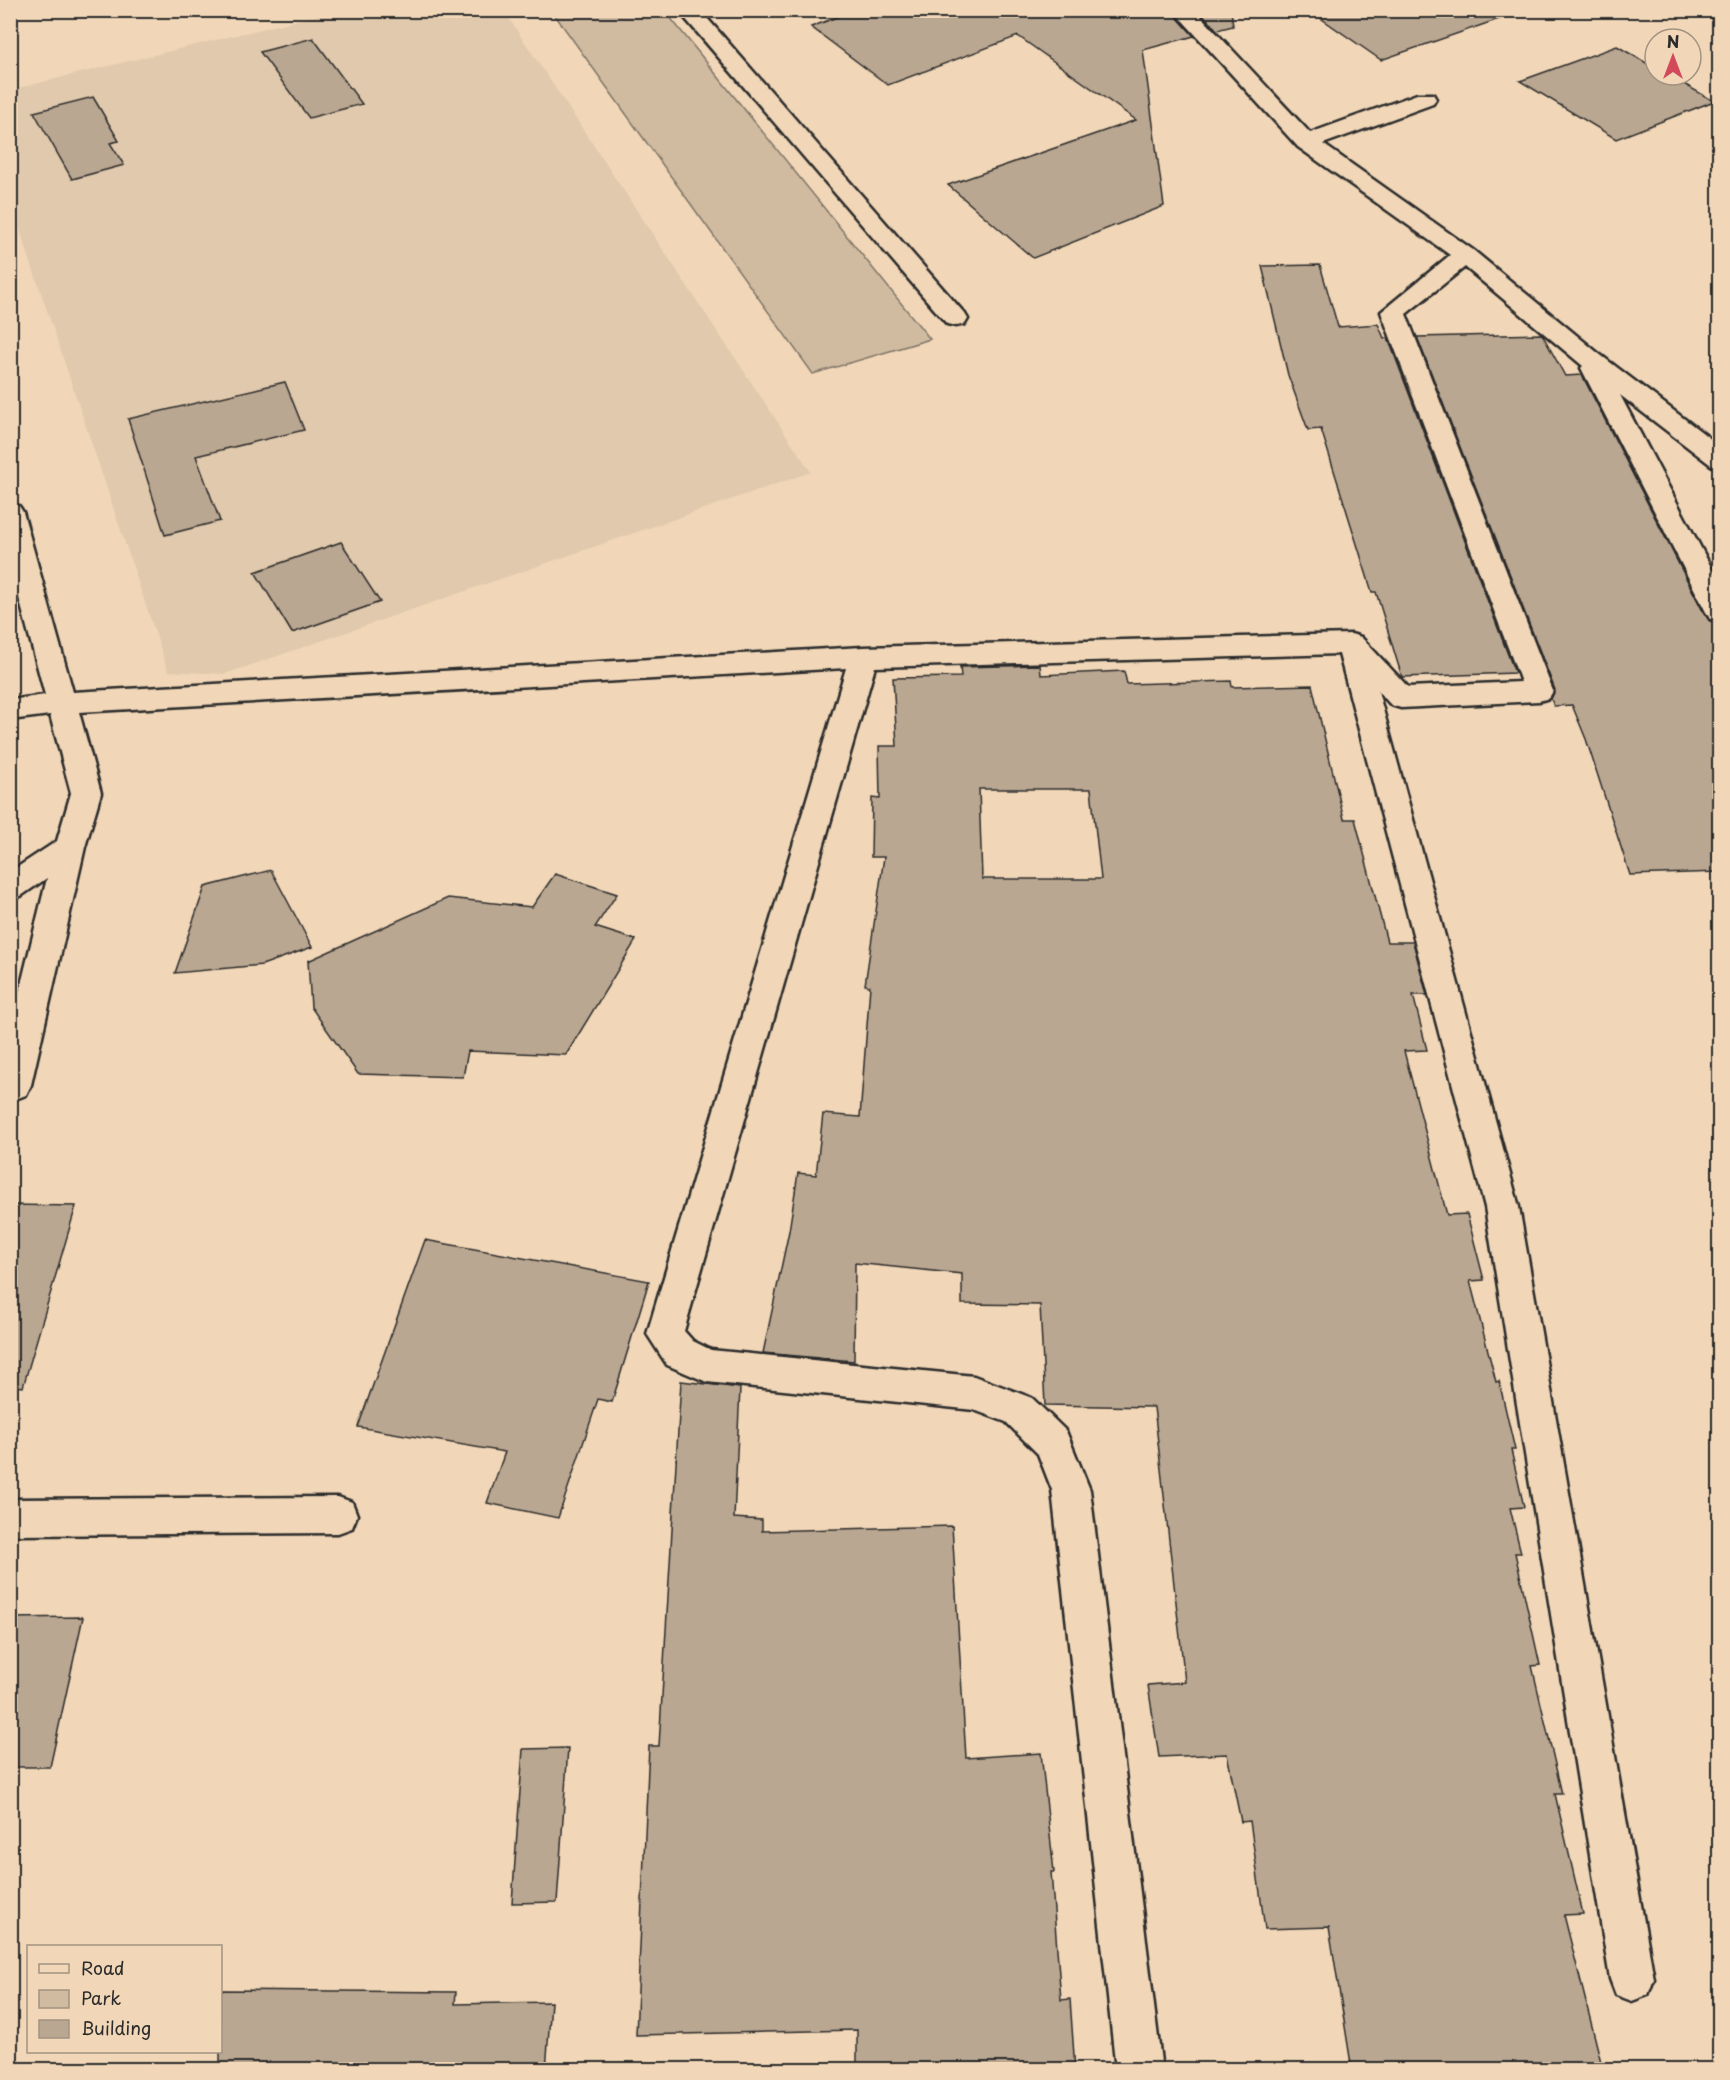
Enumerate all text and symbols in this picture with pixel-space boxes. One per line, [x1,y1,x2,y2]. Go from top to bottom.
north arrow [1643,27,1703,87]
text: N [1667,29,1679,53]
legend [27,1945,222,2053]
text: Road [81,1954,125,1981]
text: Park [81,1984,121,2011]
text: Building [81,2014,151,2041]

